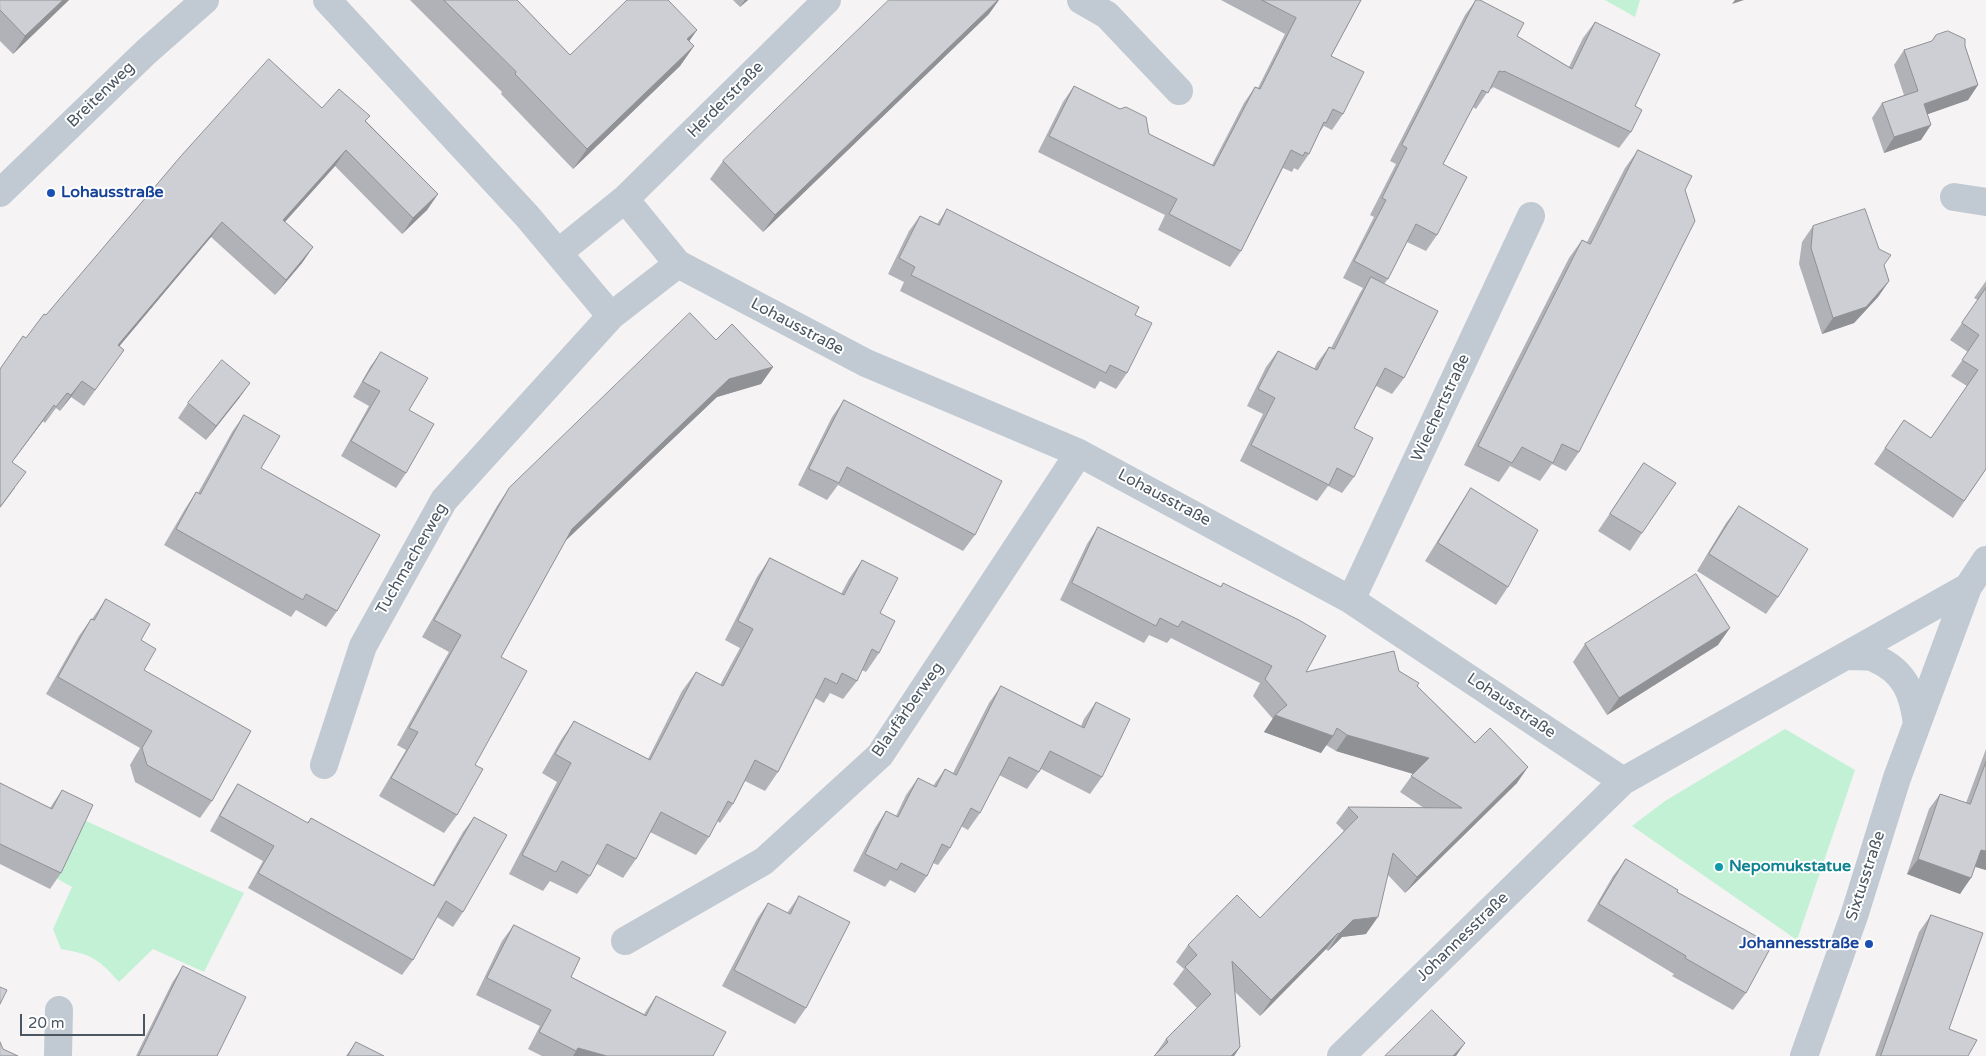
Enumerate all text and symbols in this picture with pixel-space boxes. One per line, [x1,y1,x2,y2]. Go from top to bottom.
street label: Breitenweg [63,58,139,132]
street label: Herderstraße [684,58,768,142]
place label: Lohausstraße [61,183,164,203]
marker: Lohausstraße [45,187,57,199]
street label: Lohausstraße [747,294,847,360]
street label: Wiechertstraße [1408,351,1474,465]
street label: Lohausstraße [1114,465,1214,531]
street label: Tuchmacherweg [372,500,452,618]
street label: Blaufärberweg [868,659,948,761]
street label: Lohausstraße [1463,669,1559,743]
street label: Sixtusstraße [1842,829,1890,923]
place label: Nepomukstatue [1729,857,1851,877]
marker: Nepomukstatue [1713,861,1725,873]
street label: Johannesstraße [1413,888,1513,986]
place label: Johannesstraße [1739,934,1859,954]
marker: Johannesstraße [1863,938,1875,950]
scale bar [22,1004,148,1036]
text: 20 m [28,1014,65,1032]

